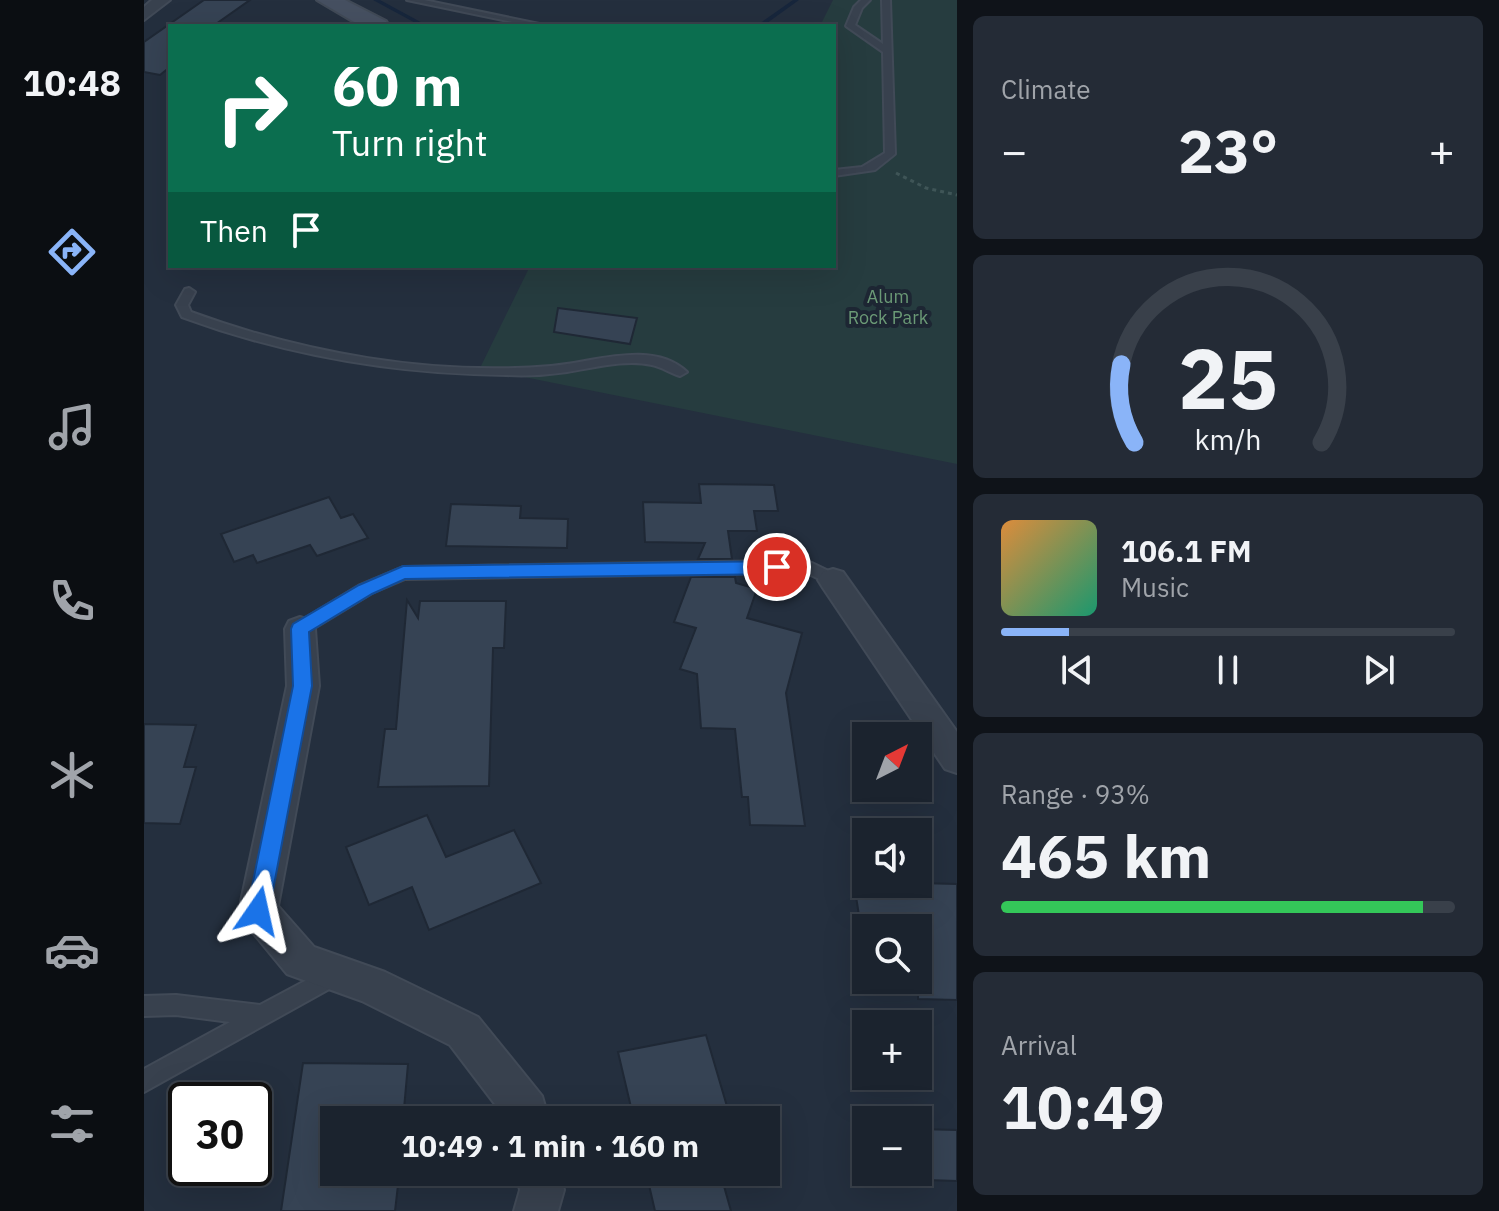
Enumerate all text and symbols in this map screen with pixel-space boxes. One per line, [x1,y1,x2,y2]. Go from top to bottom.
text: 60 m [332,49,462,121]
icon: right [200,56,304,160]
text: 10:48 [23,59,121,106]
text: Climate [1001,72,1091,106]
text: 23° [1178,111,1278,190]
text: Turn right [332,119,488,166]
text: − [1001,122,1027,179]
text: + [1429,122,1455,179]
icon: arrive [284,208,328,252]
text: Then [200,211,268,250]
icon: directions [44,224,100,280]
park label: Alum Rock Park [848,285,929,329]
text: 25 [1178,323,1278,431]
icon: music [44,399,100,455]
text: km/h [1194,421,1262,458]
text: 106.1 FM [1121,531,1252,570]
pin [743,533,811,601]
icon: arrive [755,545,799,589]
text: Music [1121,570,1189,604]
icon: phone [44,573,100,629]
icon: previous [1055,648,1099,692]
icon: pause [1206,648,1250,692]
icon: next [1357,648,1401,692]
north arrow [852,722,932,802]
map controls [852,722,932,1186]
icon: climate [44,747,100,803]
text: Range · 93% [1001,777,1150,811]
text: 465 km [1001,816,1211,895]
button: sound [852,818,932,898]
position arrow [216,869,300,953]
button: search [852,914,932,994]
icon: car [44,922,100,978]
button: + [852,1010,932,1090]
text: Arrival [1001,1028,1077,1062]
text: 10:49 [1001,1067,1165,1146]
speed limit sign: 30 [168,1082,272,1186]
icon: filters [44,1096,100,1152]
button: − [852,1106,932,1186]
text: 10:49 · 1 min · 160 m [401,1126,699,1165]

